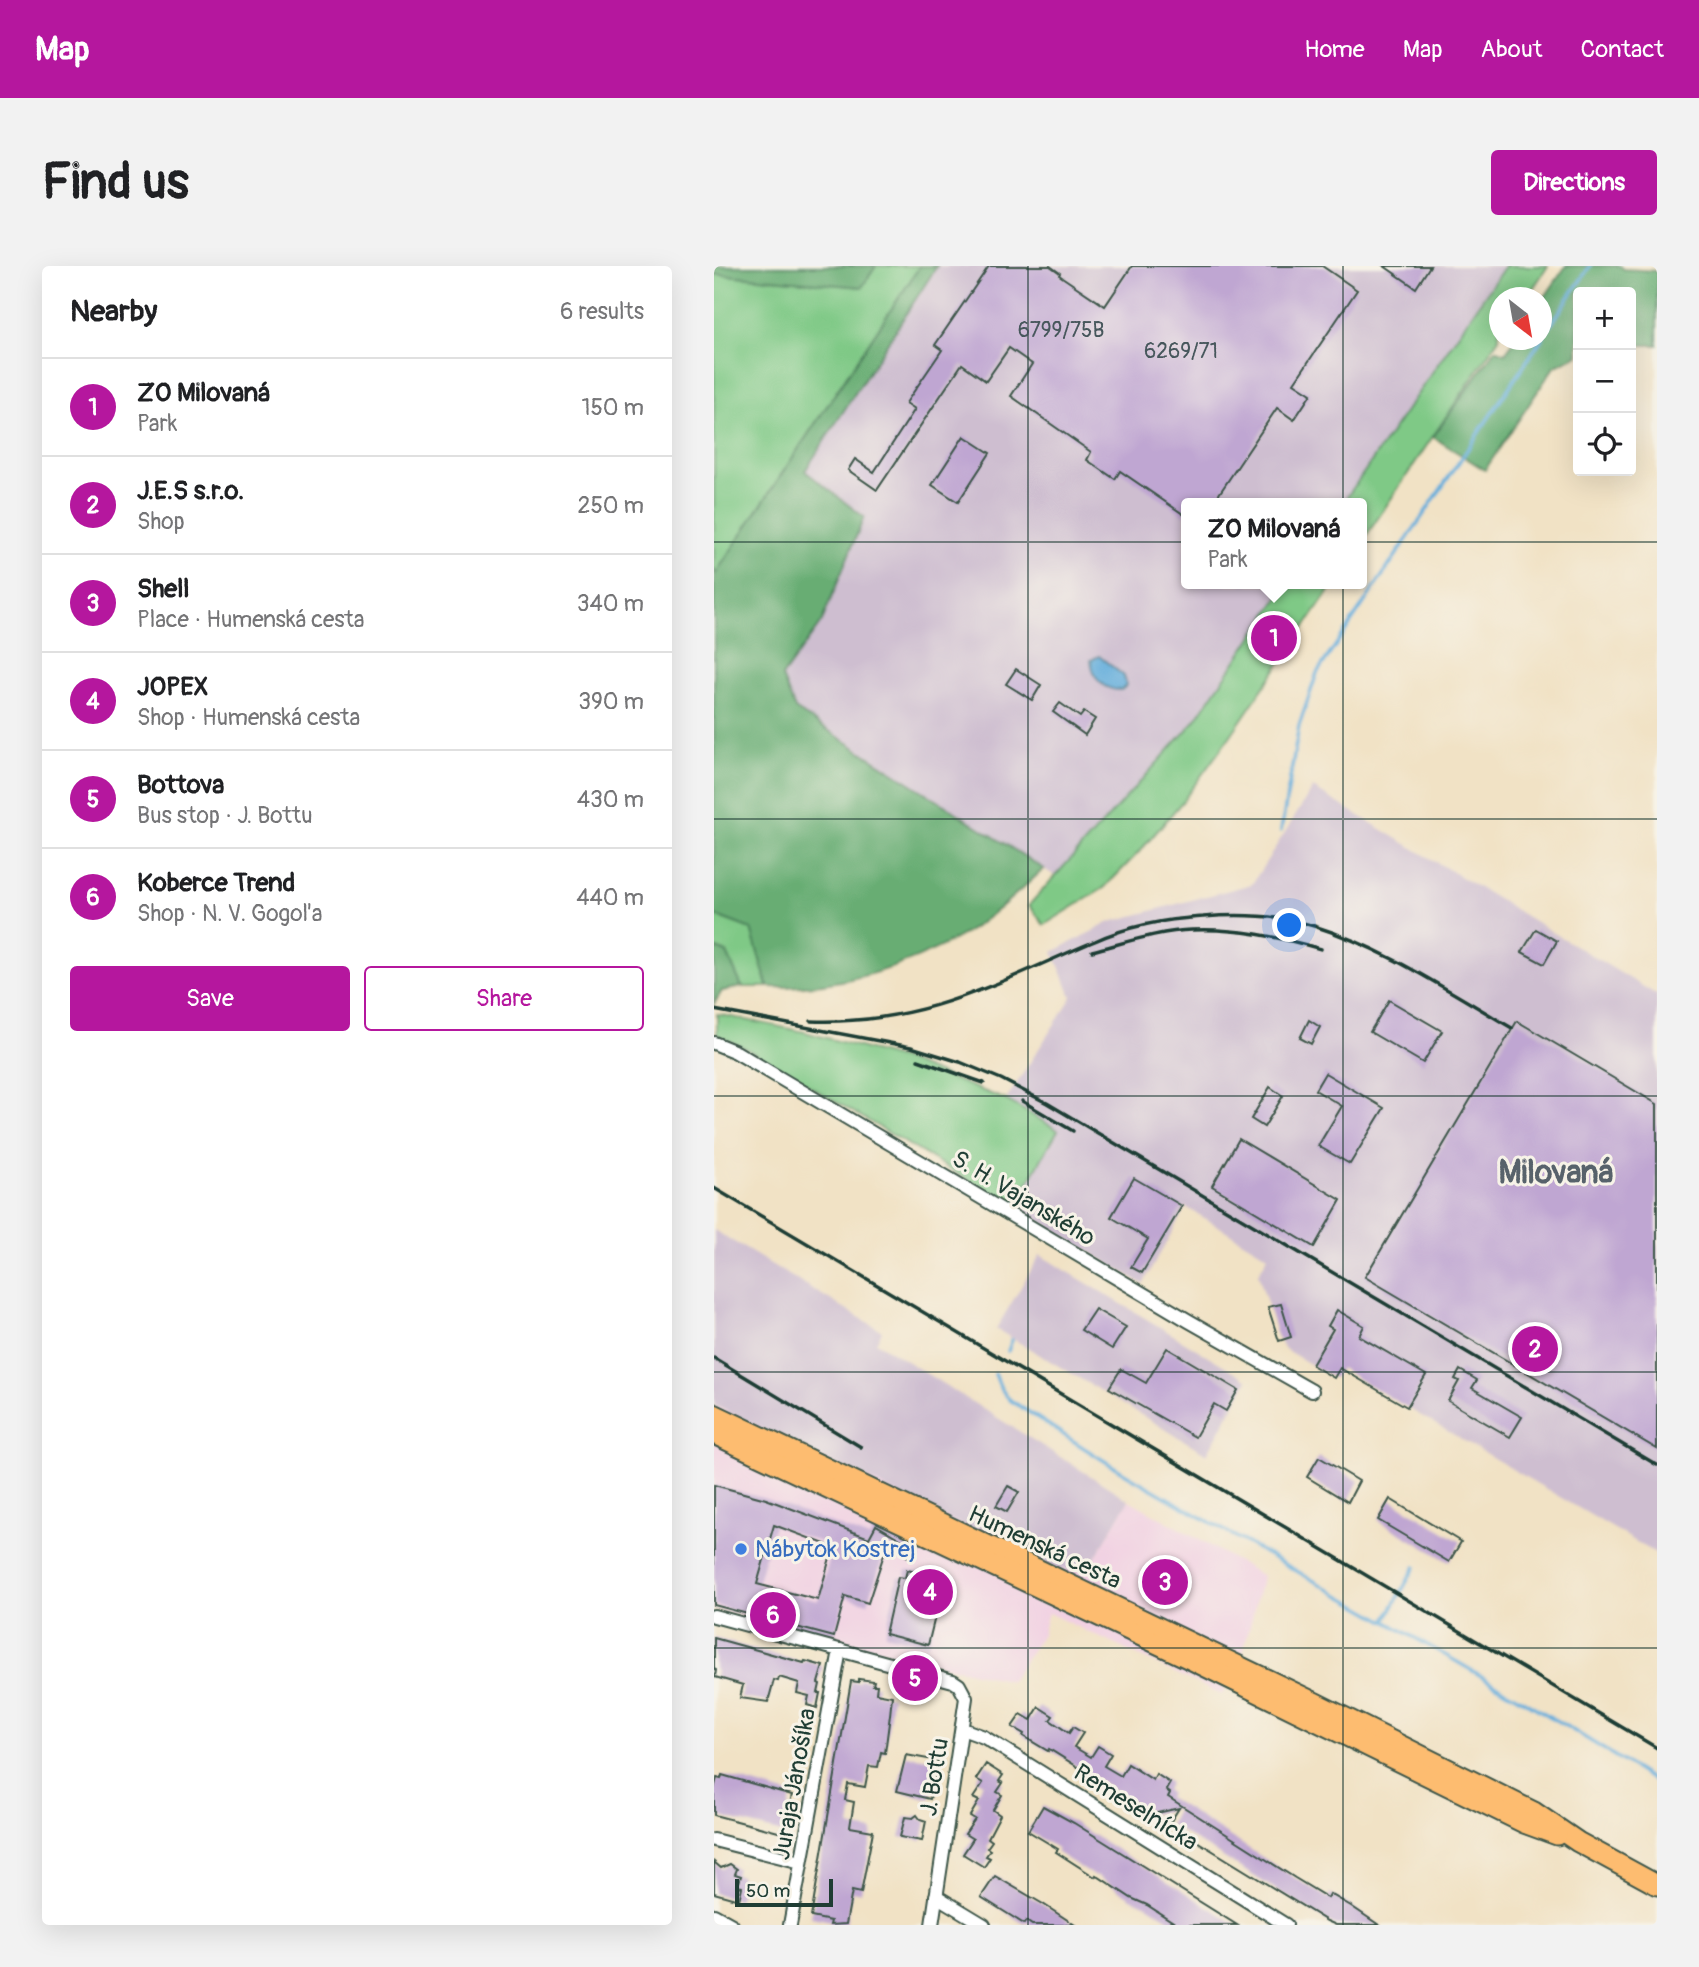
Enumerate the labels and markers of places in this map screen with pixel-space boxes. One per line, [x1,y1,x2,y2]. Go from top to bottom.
pin: 1 [1251,612,1297,664]
pin: 2 [1512,1323,1558,1375]
place label: Nábytok Kostrej [755,1535,915,1564]
marker: Nábytok Kostrej [733,1541,749,1557]
pin: 3 [1142,1556,1188,1608]
pin: 4 [907,1566,953,1618]
pin: 6 [750,1589,796,1641]
pin: 5 [892,1652,938,1704]

